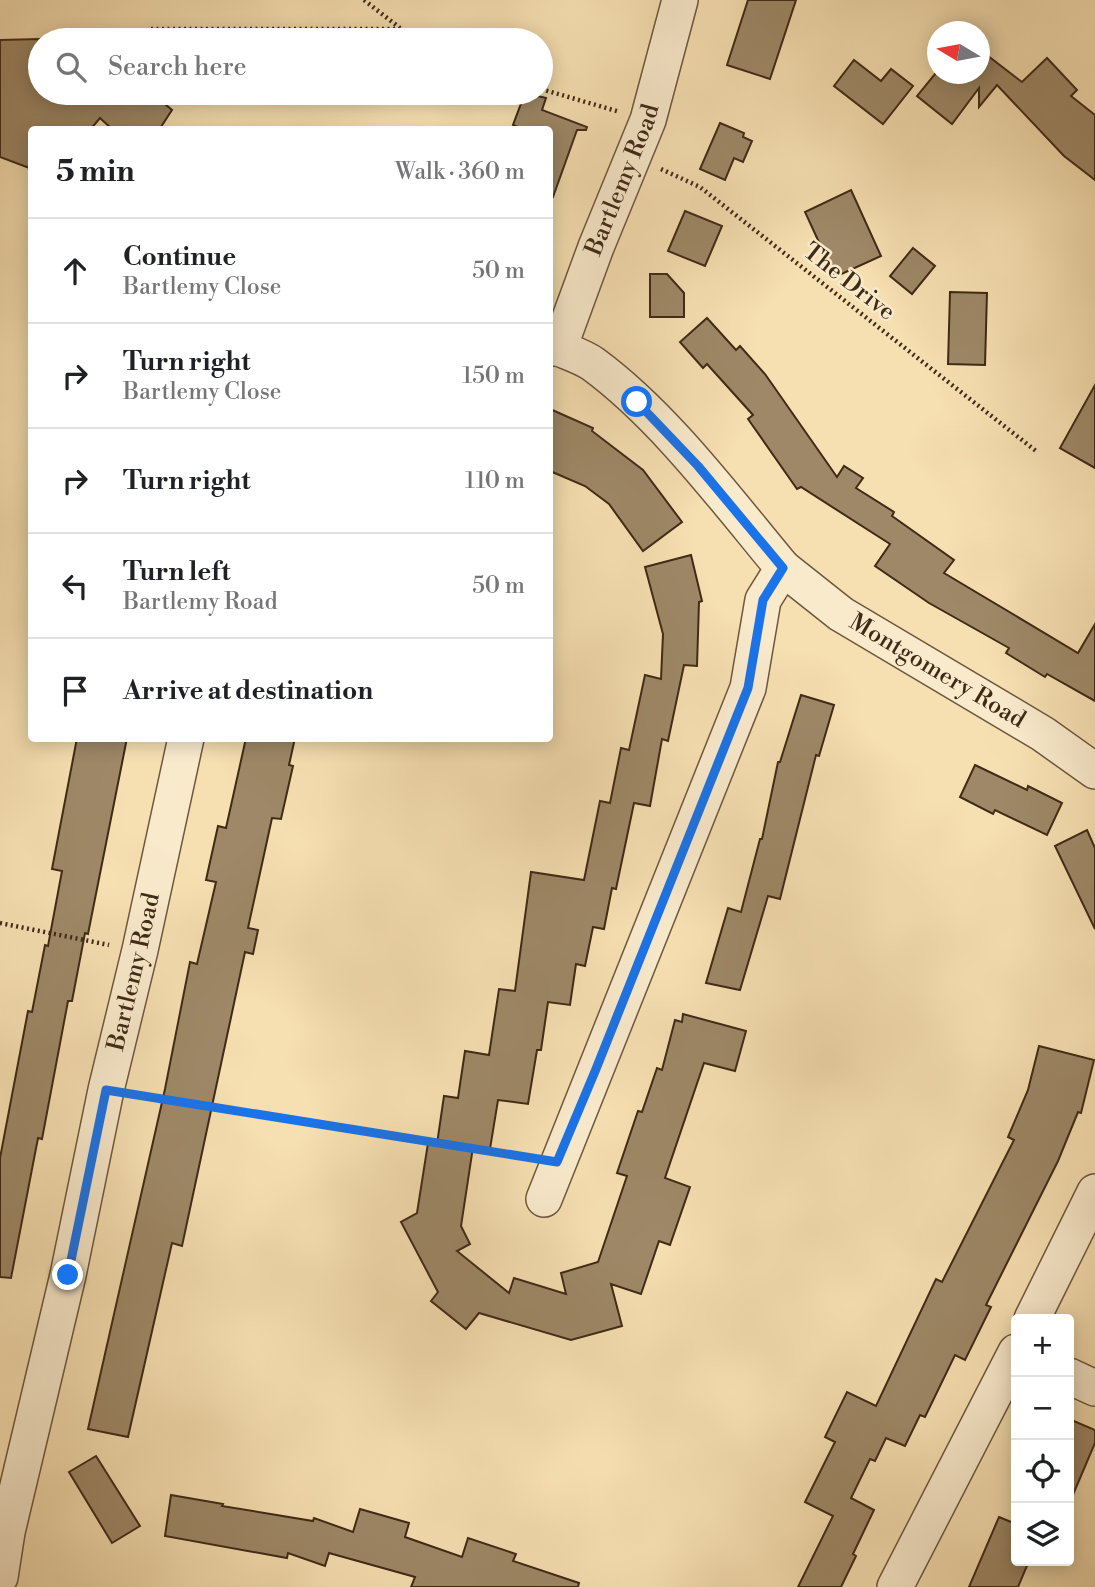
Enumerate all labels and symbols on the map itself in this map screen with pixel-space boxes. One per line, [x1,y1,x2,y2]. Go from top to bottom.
north arrow [927,21,990,84]
street label: Bartlemy Road [579,100,667,261]
street label: The Drive [797,237,901,327]
route start [621,386,652,417]
street label: Montgomery Road [844,607,1031,735]
street label: Bartlemy Road [101,890,167,1055]
route end [52,1259,83,1290]

